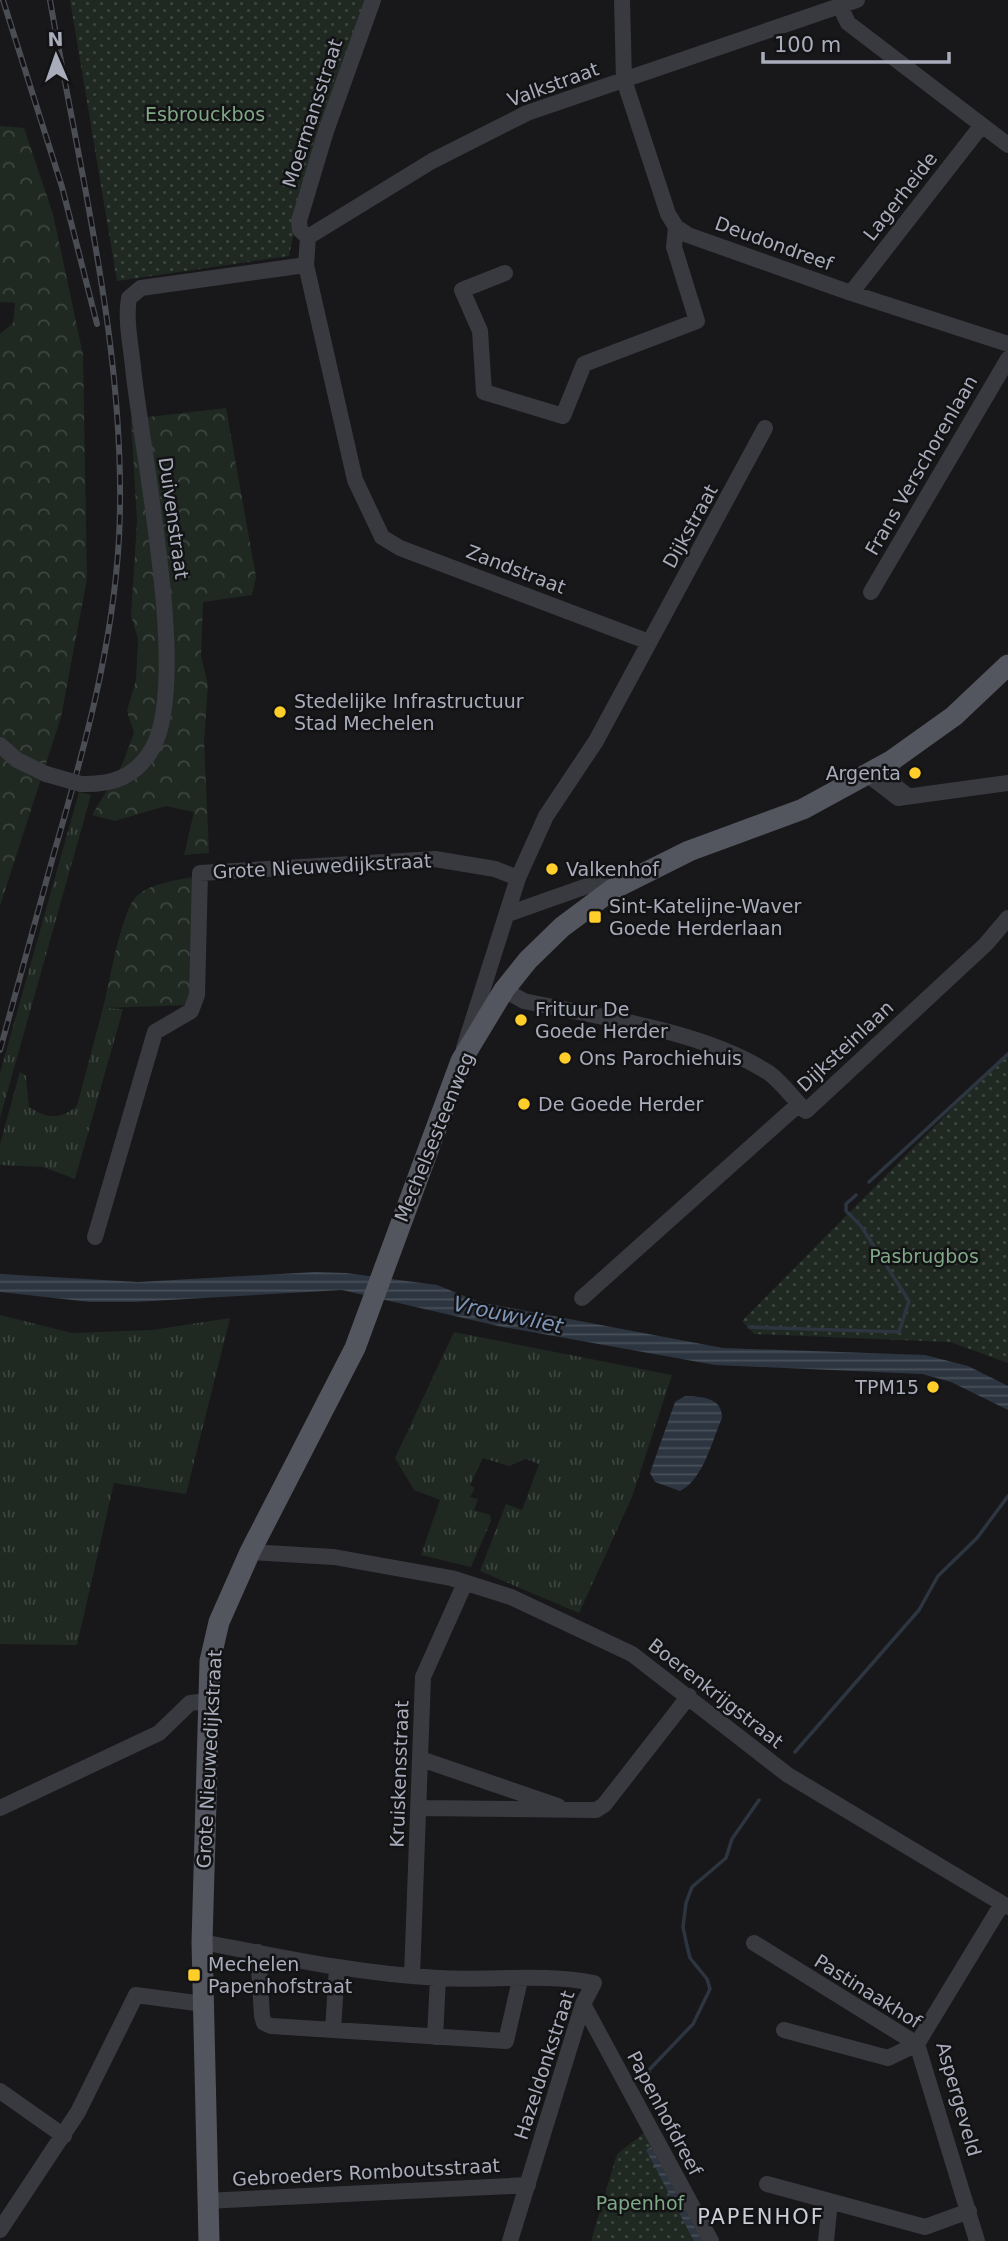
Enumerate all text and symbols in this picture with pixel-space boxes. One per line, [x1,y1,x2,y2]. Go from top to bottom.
north arrow [21,21,91,91]
scale bar [763,21,948,65]
text: N [47,28,64,50]
text: 100 m [774,33,841,57]
street label: Moermansstraat [278,36,346,190]
street label: Valkstraat [504,57,602,111]
park label: Esbrouckbos [145,103,265,125]
street label: Lagerheide [859,147,941,245]
street label: Deudondreef [712,212,837,275]
street label: Frans Verschorenlaan [861,371,981,559]
street label: Duivenstraat [155,456,193,580]
street label: Dijkstraat [658,480,722,572]
street label: Zandstraat [463,540,569,598]
place label: Stedelijke Infrastructuur Stad Mechelen [294,690,524,734]
marker: Stedelijke Infrastructuur Stad Mechelen [272,704,288,720]
place label: Argenta [826,762,901,784]
marker: Argenta [907,765,923,781]
street label: Grote Nieuwedijkstraat [212,849,432,883]
place label: Valkenhof [566,858,660,880]
marker: Valkenhof [544,861,560,877]
place label: Sint-Katelijne-Waver Goede Herderlaan [609,895,801,939]
marker: Sint-Katelijne-Waver Goede Herderlaan [587,909,603,925]
street label: Dijksteinlaan [792,996,898,1096]
place label: Frituur De Goede Herder [535,998,668,1042]
marker: Frituur De Goede Herder [513,1012,529,1028]
place label: Ons Parochiehuis [579,1047,742,1069]
street label: Mechelsesteenweg [390,1049,478,1225]
marker: Ons Parochiehuis [557,1050,573,1066]
place label: De Goede Herder [538,1093,703,1115]
marker: De Goede Herder [516,1096,532,1112]
park label: Pasbrugbos [869,1245,979,1267]
water label: Vrouwvliet [451,1292,566,1338]
place label: TPM15 [854,1376,919,1398]
marker: TPM15 [925,1379,941,1395]
street label: Boerenkrijgstraat [644,1634,788,1752]
street label: Grote Nieuwedijkstraat [192,1649,226,1869]
street label: Kruiskensstraat [385,1700,413,1848]
street label: Pastinaakhof [811,1949,926,2033]
place label: Mechelen Papenhofstraat [208,1953,352,1997]
marker: Mechelen Papenhofstraat [186,1967,202,1983]
street label: Hazeldonkstraat [510,1988,578,2142]
street label: Aspergeveld [932,2039,986,2159]
street label: Papenhofdreef [623,2047,708,2180]
street label: Gebroeders Romboutsstraat [232,2154,500,2190]
park label: Papenhof [596,2192,686,2214]
district label: PAPENHOF [697,2205,825,2229]

